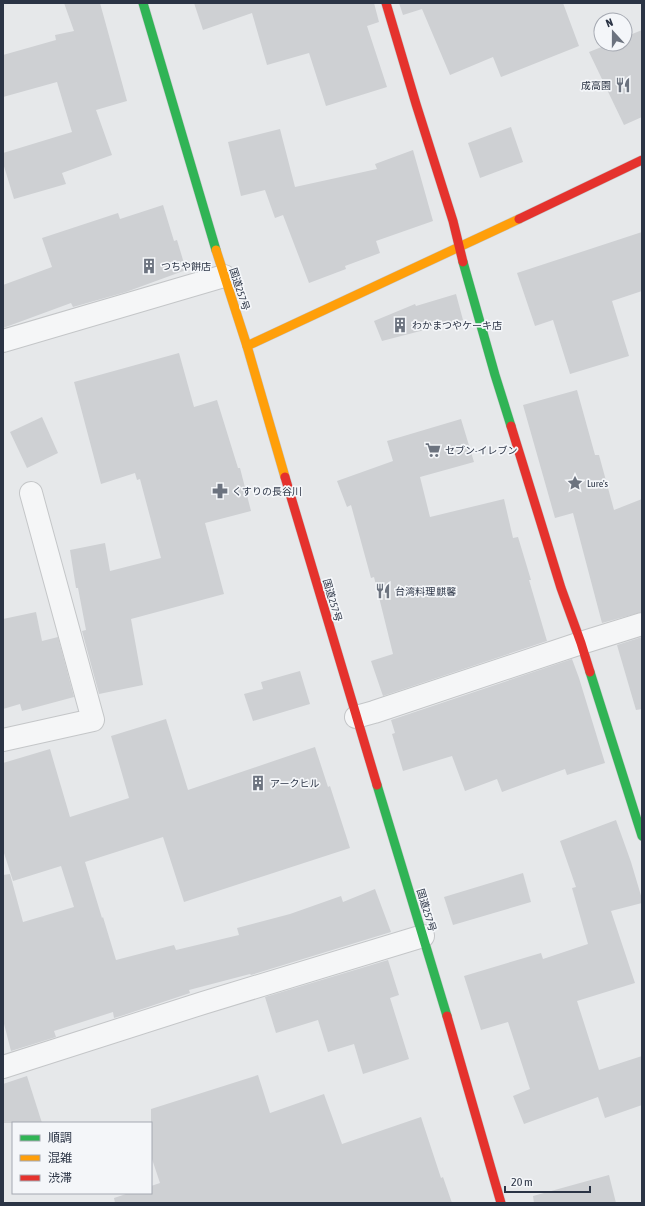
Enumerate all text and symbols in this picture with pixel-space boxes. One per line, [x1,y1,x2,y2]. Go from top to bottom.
north arrow [593,12,633,52]
text: N [604,16,615,29]
restaurant icon: 成高園 [614,76,632,94]
place label: 成高園 [581,80,611,91]
building icon: つちや餅店 [140,257,158,275]
place label: つちや餅店 [161,261,211,272]
street label: 国道257号 [227,266,252,312]
building icon: わかまつやケーキ店 [391,316,409,334]
place label: わかまつやケーキ店 [412,320,502,331]
supermarket icon: セブン-イレブン [424,441,442,459]
place label: セブン-イレブン [445,445,518,456]
place icon: Lure's [566,474,584,492]
place label: Lure's [587,478,609,489]
pharmacy icon: くすりの長谷川 [211,482,229,500]
place label: くすりの長谷川 [232,486,302,497]
street label: 国道257号 [321,577,344,623]
restaurant icon: 台湾料理 麒馨 [374,582,392,600]
place label: 台湾料理 麒馨 [395,586,456,597]
building icon: アークヒル [249,774,267,792]
place label: アークヒル [270,778,319,789]
street label: 国道257号 [415,887,438,933]
legend [12,1122,152,1194]
text: 順調 [48,1131,72,1145]
text: 混雑 [48,1151,72,1165]
scale bar [505,1168,590,1194]
text: 渋滞 [48,1171,72,1185]
text: 20 m [511,1175,533,1189]

